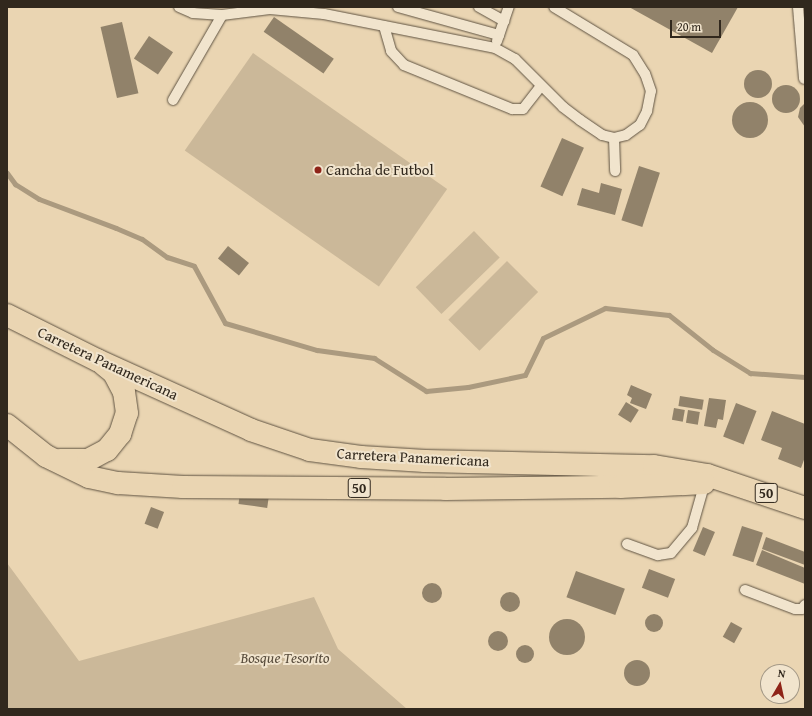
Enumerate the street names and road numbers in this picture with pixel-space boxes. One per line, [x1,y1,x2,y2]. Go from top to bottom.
street label: Carretera Panamericana [35,323,181,403]
street label: Carretera Panamericana [336,444,490,470]
road number: 50 [347,476,371,500]
road number: 50 [754,481,778,505]

